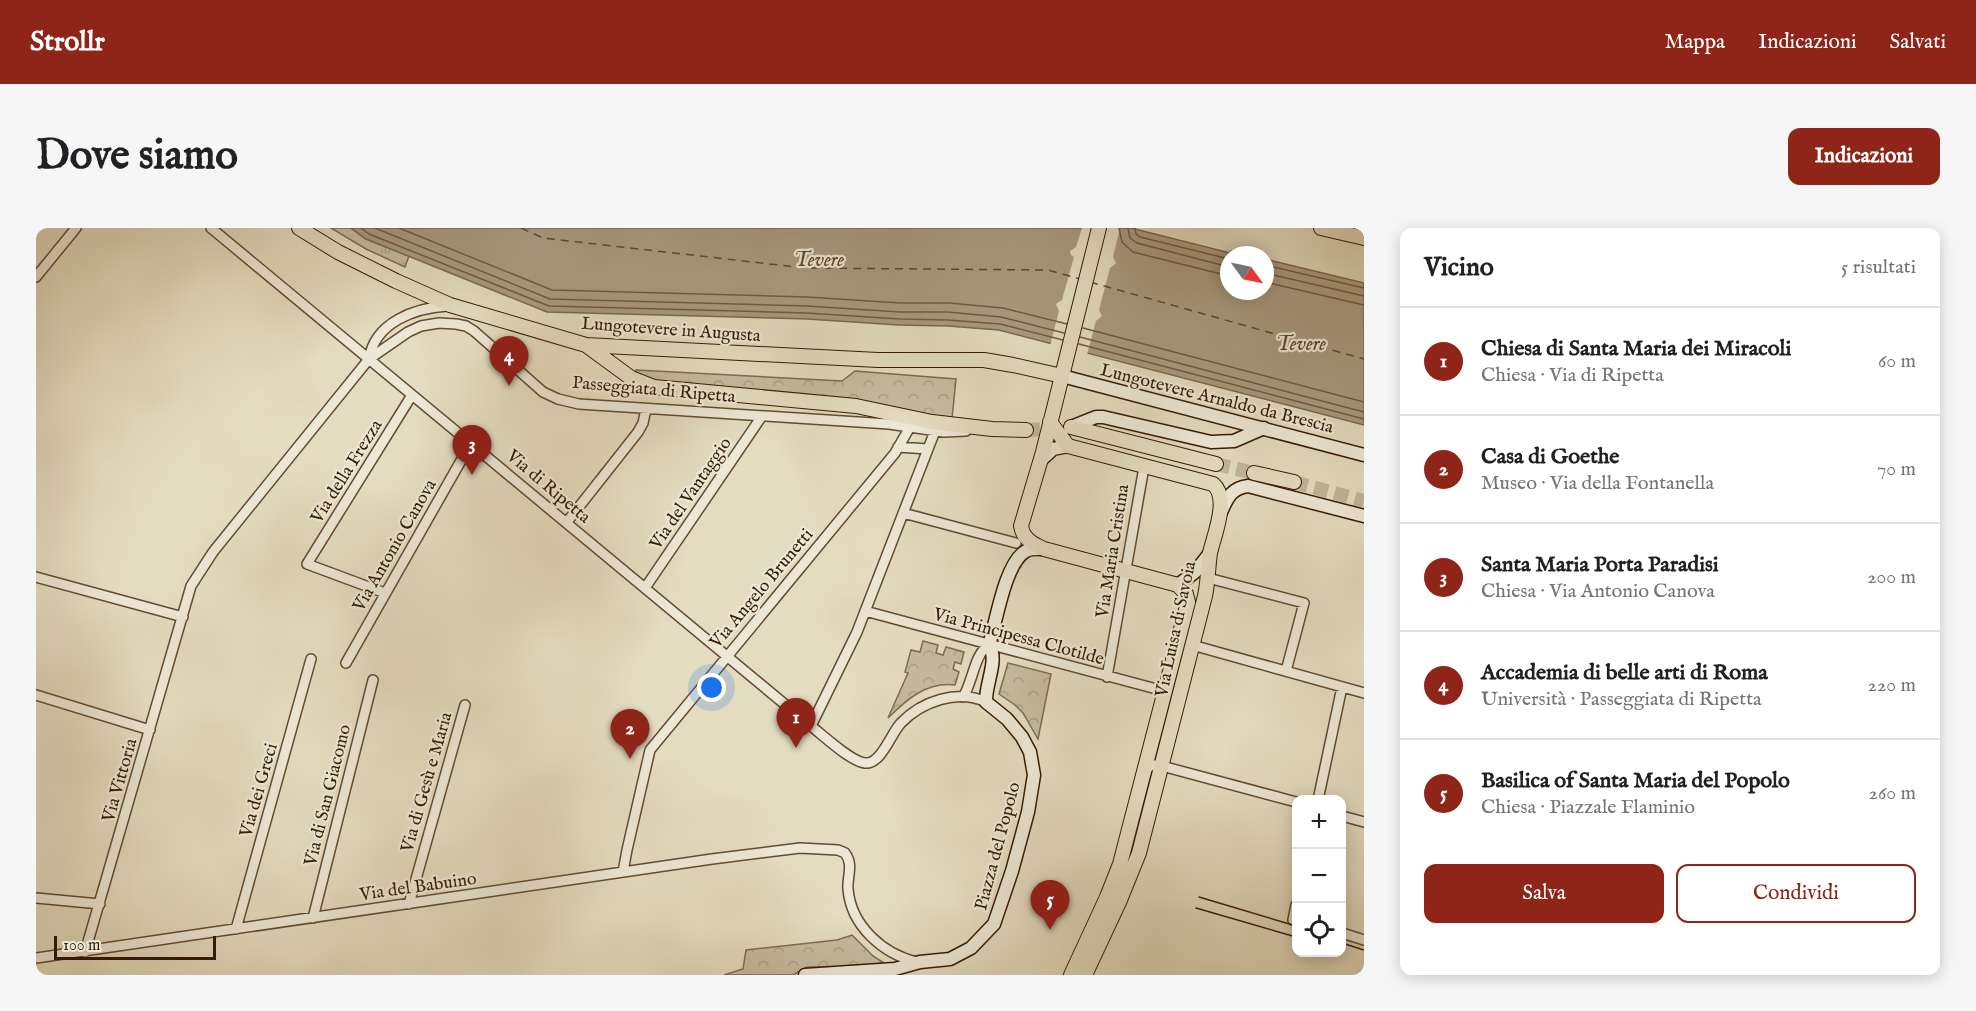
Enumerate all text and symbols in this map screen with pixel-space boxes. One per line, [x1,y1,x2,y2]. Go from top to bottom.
text: Strollr [30,25,105,60]
text: Mappa [1665,29,1725,56]
text: Indicazioni [1758,29,1857,56]
text: Salvati [1890,29,1946,56]
button: Indicazioni [1788,128,1940,185]
text: Dove siamo [36,130,238,183]
north arrow [1220,246,1274,300]
water label: Tevere [794,248,844,273]
text: Vicino [1424,251,1494,284]
text: 5 risultati [1841,255,1916,280]
street label: Lungotevere in Augusta [580,313,762,348]
water label: Tevere [1276,332,1326,357]
text: Chiesa di Santa Maria dei Miracoli [1481,335,1791,363]
pin: 4 [490,336,528,386]
text: 1 [1440,349,1447,374]
text: 60 m [1878,349,1916,374]
street label: Lungotevere Arnaldo da Brescia [1098,359,1336,440]
text: Chiesa · Via di Ripetta [1481,363,1664,388]
street label: Passeggiata di Ripetta [571,372,737,409]
street label: Via della Frezza [306,415,388,529]
pin: 3 [452,426,492,475]
street label: Via del Vantaggio [645,433,738,555]
text: Casa di Goethe [1481,443,1619,471]
street label: Via di Ripetta [500,445,595,529]
text: 2 [1439,457,1448,482]
text: 70 m [1877,457,1916,482]
text: Museo · Via della Fontanella [1481,471,1714,496]
street label: Via Antonio Canova [348,475,443,617]
street label: Via Maria Cristina [1091,483,1135,621]
street label: Via Angelo Brunetti [705,524,819,654]
text: Santa Maria Porta Paradisi [1481,551,1719,579]
street label: Via Luisa di Savoia [1151,559,1202,700]
text: 3 [1440,565,1447,590]
text: 200 m [1867,565,1916,590]
text: Chiesa · Via Antonio Canova [1481,579,1715,604]
street label: Via Principessa Clotilde [930,603,1106,671]
text: Accademia di belle arti di Roma [1481,659,1768,687]
your location [697,673,726,702]
text: 4 [1439,673,1448,698]
text: 220 m [1868,673,1916,698]
text: Università · Passeggiata di Ripetta [1481,687,1762,712]
pin: 1 [776,698,816,748]
street label: Via di Gesù e Maria [396,709,459,856]
pin: 2 [610,710,650,759]
street label: Via di San Giacomo [300,722,357,869]
street label: Via Vittoria [97,736,143,826]
street label: Via dei Greci [235,741,284,841]
text: Basilica of Santa Maria del Popolo [1481,767,1790,795]
street label: Piazza del Popolo [970,779,1027,913]
text: 5 [1440,781,1447,806]
text: 260 m [1869,781,1916,806]
map controls [1292,795,1346,957]
button: + [1292,795,1346,849]
text: Chiesa · Piazzale Flaminio [1481,795,1695,820]
button: − [1292,849,1346,903]
button: Salva [1424,864,1664,923]
button: Condividi [1676,864,1916,923]
street label: Via del Babuino [357,868,478,907]
pin: 5 [1030,880,1070,930]
button: locate [1292,903,1346,957]
scale bar [54,933,216,960]
text: 100 m [63,936,100,956]

